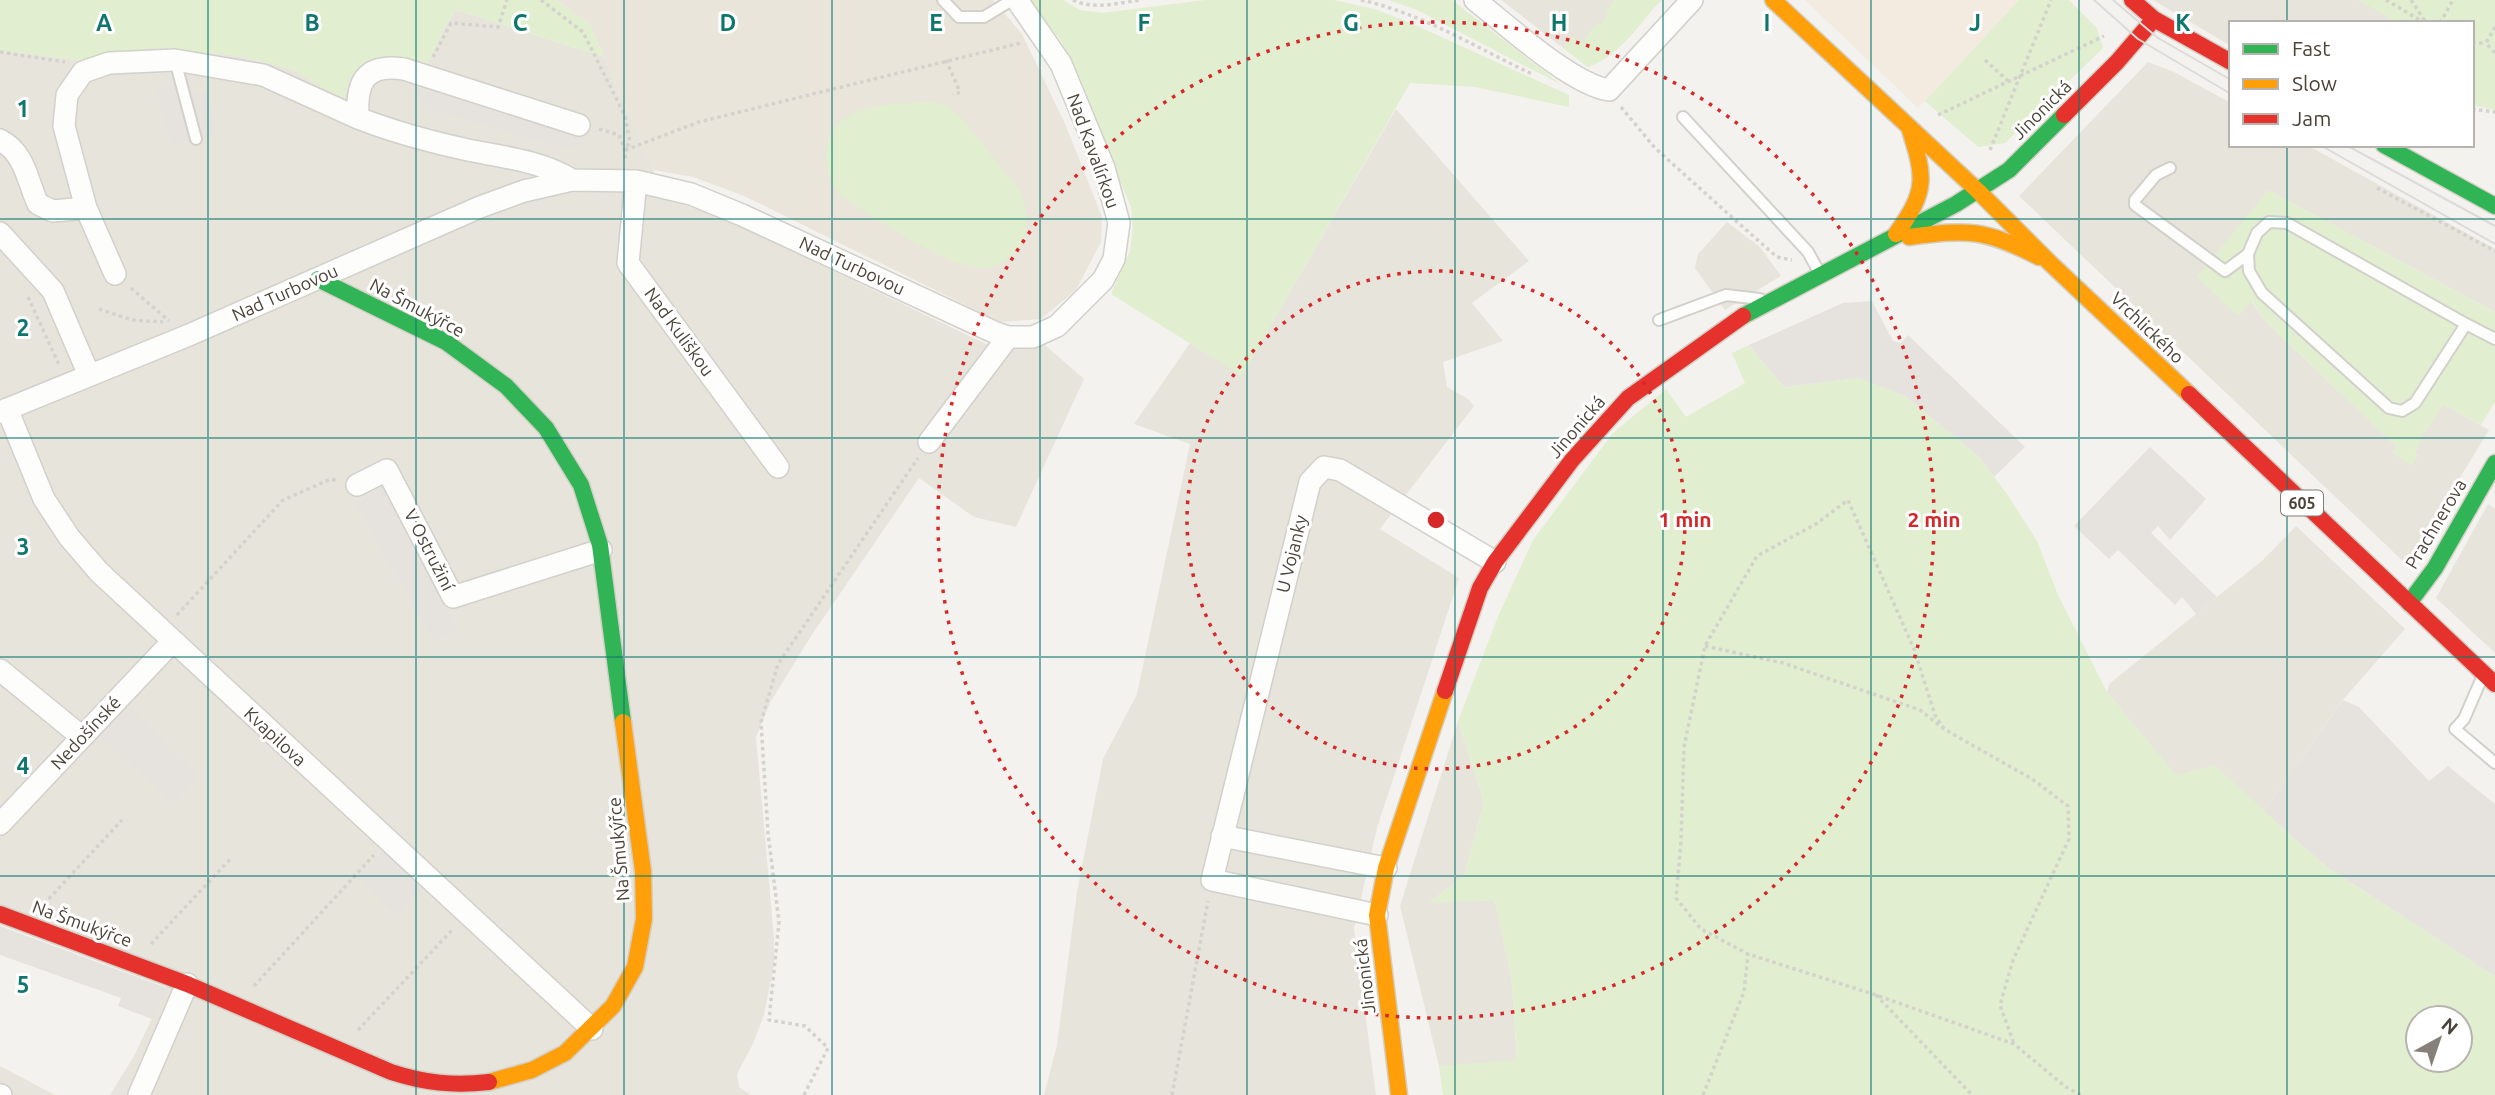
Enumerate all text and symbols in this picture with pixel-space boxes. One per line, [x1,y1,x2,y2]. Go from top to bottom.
text: A [96,10,112,35]
text: B [304,10,320,35]
text: C [513,10,528,35]
text: D [720,10,736,35]
text: E [929,10,943,35]
text: F [1138,10,1151,35]
text: G [1343,10,1359,35]
text: H [1551,10,1567,35]
text: I [1764,10,1770,35]
text: J [1969,10,1981,35]
text: K [2175,10,2191,35]
legend [2229,21,2474,147]
text: Fast [2292,36,2330,60]
text: Slow [2292,71,2337,95]
street label: Jinonická [2008,76,2075,143]
street label: Nad Kavalírkou [1064,91,1124,211]
text: 1 [17,96,29,121]
text: Jam [2292,106,2331,130]
street label: Nad Turbovou [797,232,908,298]
street label: Nad Turbovou [228,260,341,324]
street label: Na Šmukýřce [367,273,469,340]
street label: Nad Kuliškou [641,283,719,380]
street label: Vrchlického [2107,288,2188,367]
text: 2 [17,315,29,340]
street label: Jinonická [1544,391,1609,461]
street label: Prachnerova [2401,475,2470,572]
road number: 605 [2281,490,2323,516]
street label: V Ostružiní [401,505,459,594]
text: 1 min [1658,507,1712,531]
text: 2 min [1907,507,1961,531]
centre of rings [1424,508,1448,532]
street label: U Vojanky [1272,512,1310,595]
text: 3 [17,534,29,559]
street label: Nedošínské [46,692,124,773]
street label: Kvapilova [241,703,311,770]
text: 4 [17,753,30,778]
street label: Na Šmukýřce [602,796,633,902]
street label: Na Šmukýřce [30,895,135,950]
street label: Jinonická [1349,937,1379,1015]
text: 5 [17,972,29,997]
north arrow [2404,1004,2474,1074]
text: N [2437,1013,2462,1039]

